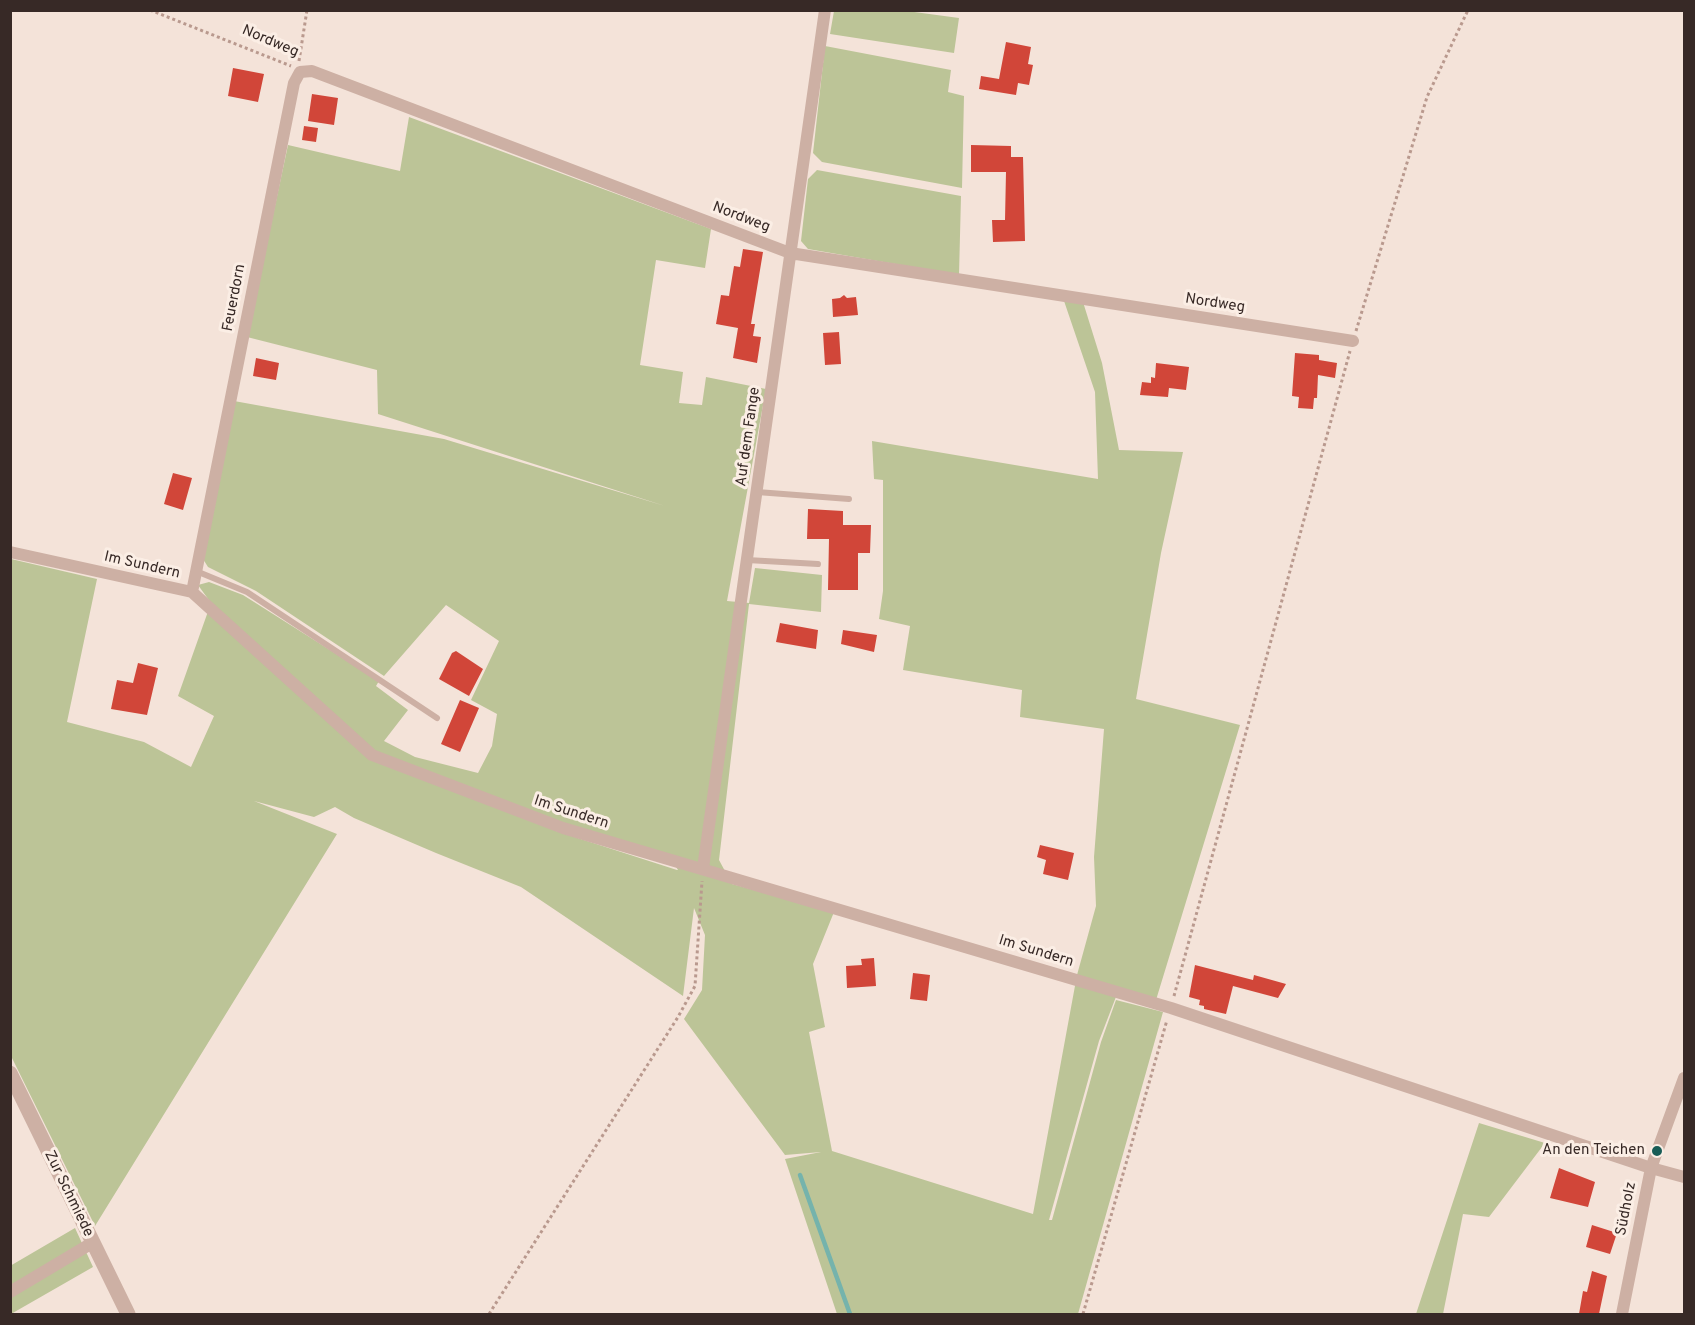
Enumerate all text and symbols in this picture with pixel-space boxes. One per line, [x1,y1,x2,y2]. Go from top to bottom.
street label: Nordweg [239,22,301,62]
street label: Nordweg [710,199,772,237]
street label: Feuerdorn [220,263,250,333]
street label: Nordweg [1184,290,1246,318]
street label: Auf dem Fange [733,386,765,488]
street label: Im Sundern [102,549,182,583]
street label: Im Sundern [531,792,611,834]
street label: Im Sundern [996,932,1076,972]
place label: An den Teichen [1542,1142,1645,1160]
marker: An den Teichen [1650,1144,1664,1158]
street label: Zur Schmiede [39,1148,97,1240]
street label: Südholz [1613,1181,1641,1237]

